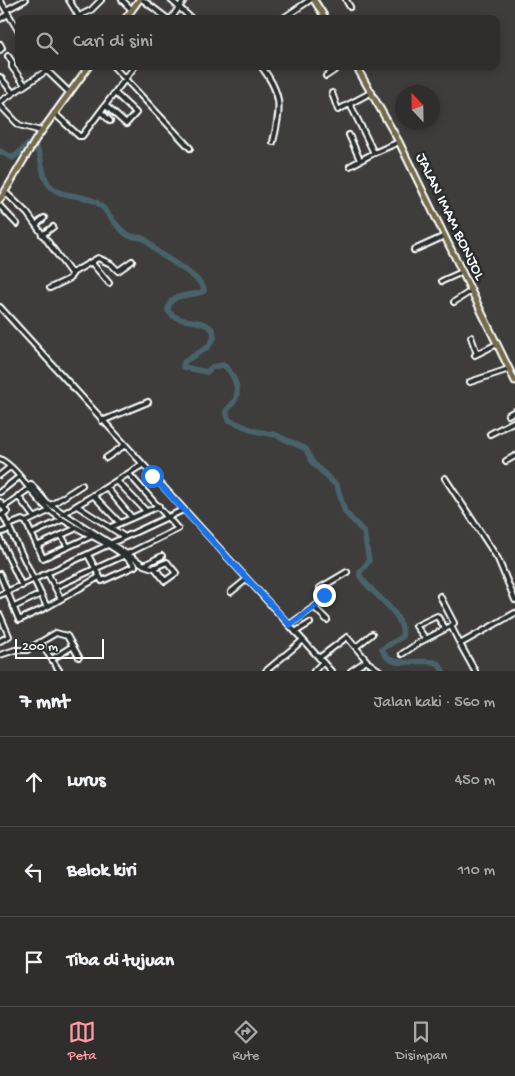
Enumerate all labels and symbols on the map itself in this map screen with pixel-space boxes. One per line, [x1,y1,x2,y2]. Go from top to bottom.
north arrow [395,85,440,130]
street label: JALAN IMAM BONJOL [410,150,488,285]
route start [141,465,164,488]
route end [313,584,336,607]
scale bar [15,636,104,659]

